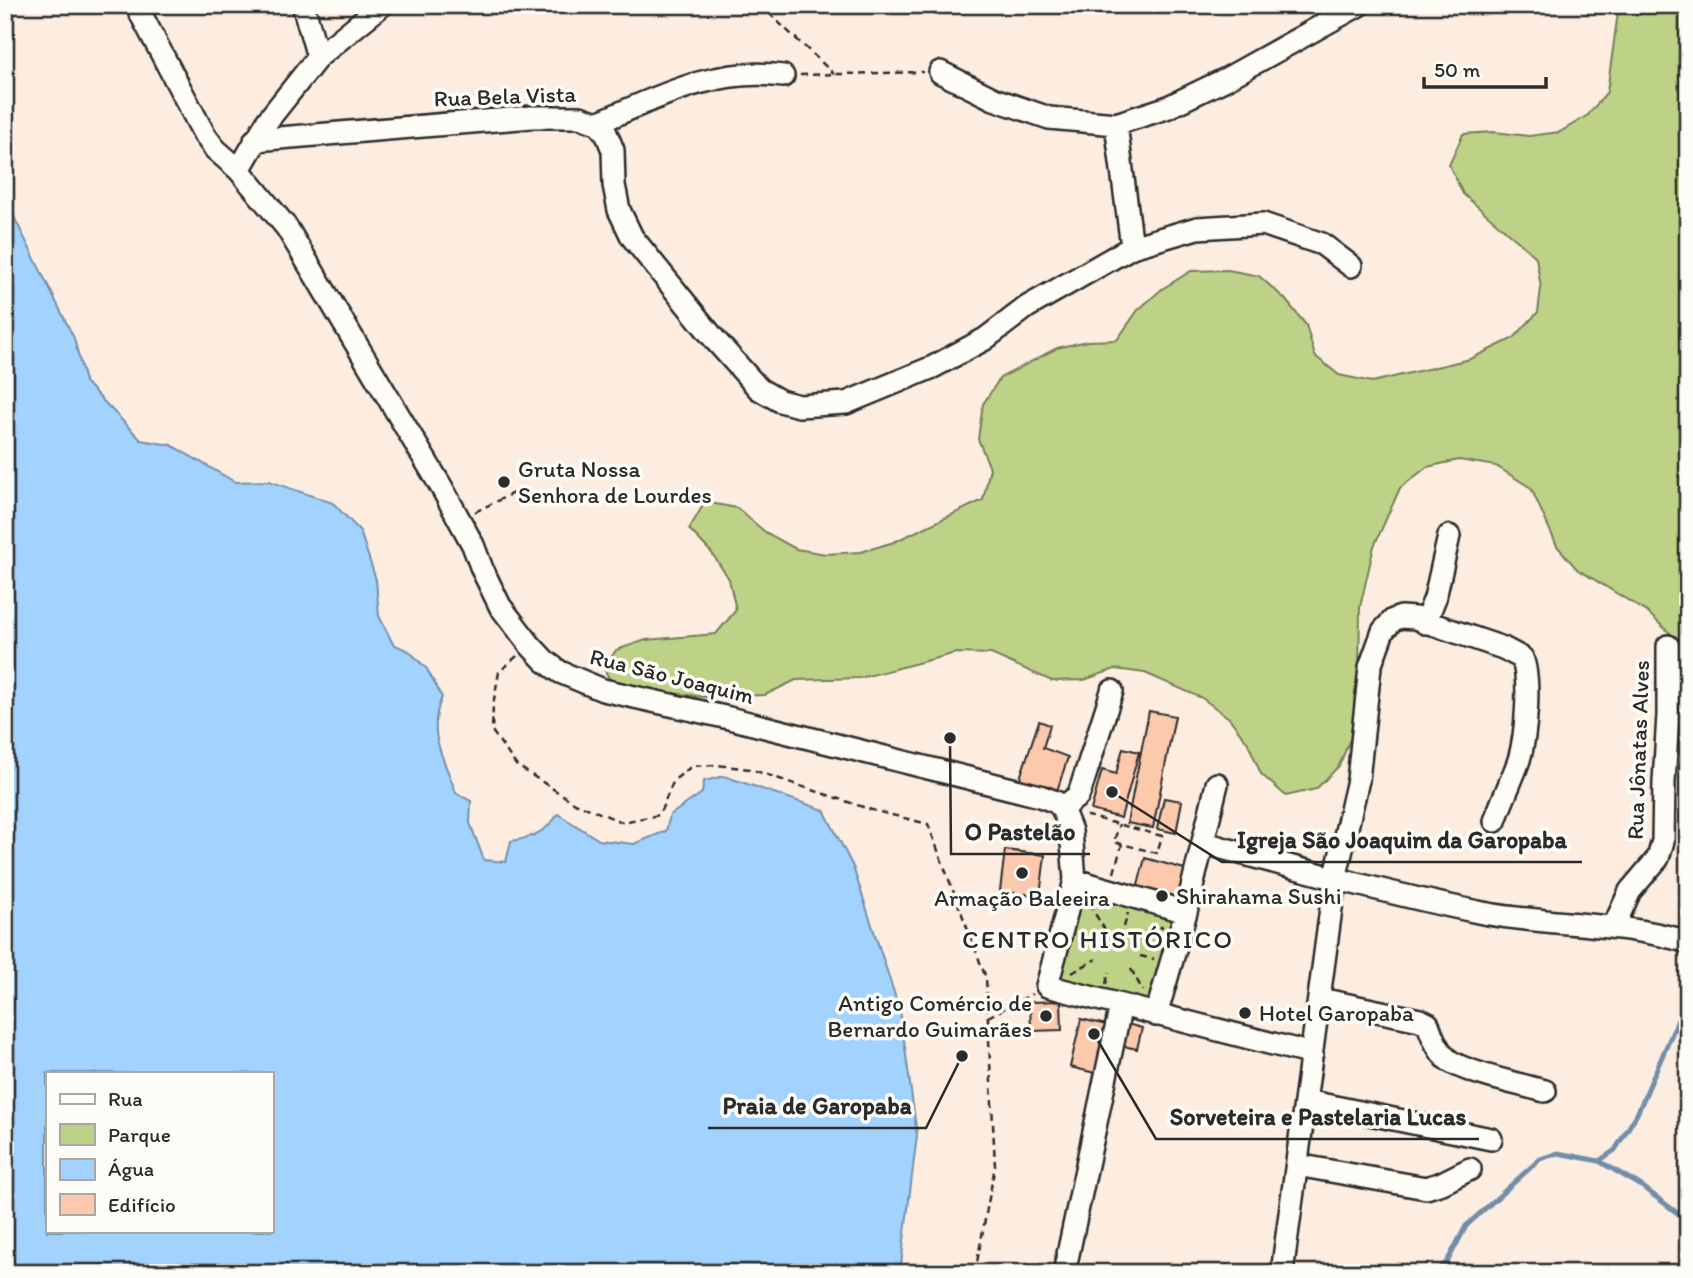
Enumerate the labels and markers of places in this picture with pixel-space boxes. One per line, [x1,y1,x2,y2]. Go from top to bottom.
place label: Gruta Nossa Senhora de Lourdes [518,455,712,509]
marker: Gruta Nossa Senhora de Lourdes [496,474,512,490]
callout: O Pastelão [951,809,1090,854]
callout: Igreja São Joaquim da Garopaba [1222,817,1582,862]
marker: Armação Baleeira [1014,865,1030,881]
place label: Shirahama Sushi [1176,882,1342,910]
place label: Armação Baleeira [934,884,1110,912]
marker: Shirahama Sushi [1154,888,1170,904]
place label: Antigo Comércio de Bernardo Guimarães [828,989,1032,1043]
place label: Hotel Garopaba [1259,999,1414,1027]
marker: Hotel Garopaba [1237,1005,1253,1021]
marker: Antigo Comércio de Bernardo Guimarães [1038,1008,1054,1024]
callout: Praia de Garopaba [708,1083,926,1128]
callout: Sorveteira e Pastelaria Lucas [1156,1094,1479,1139]

